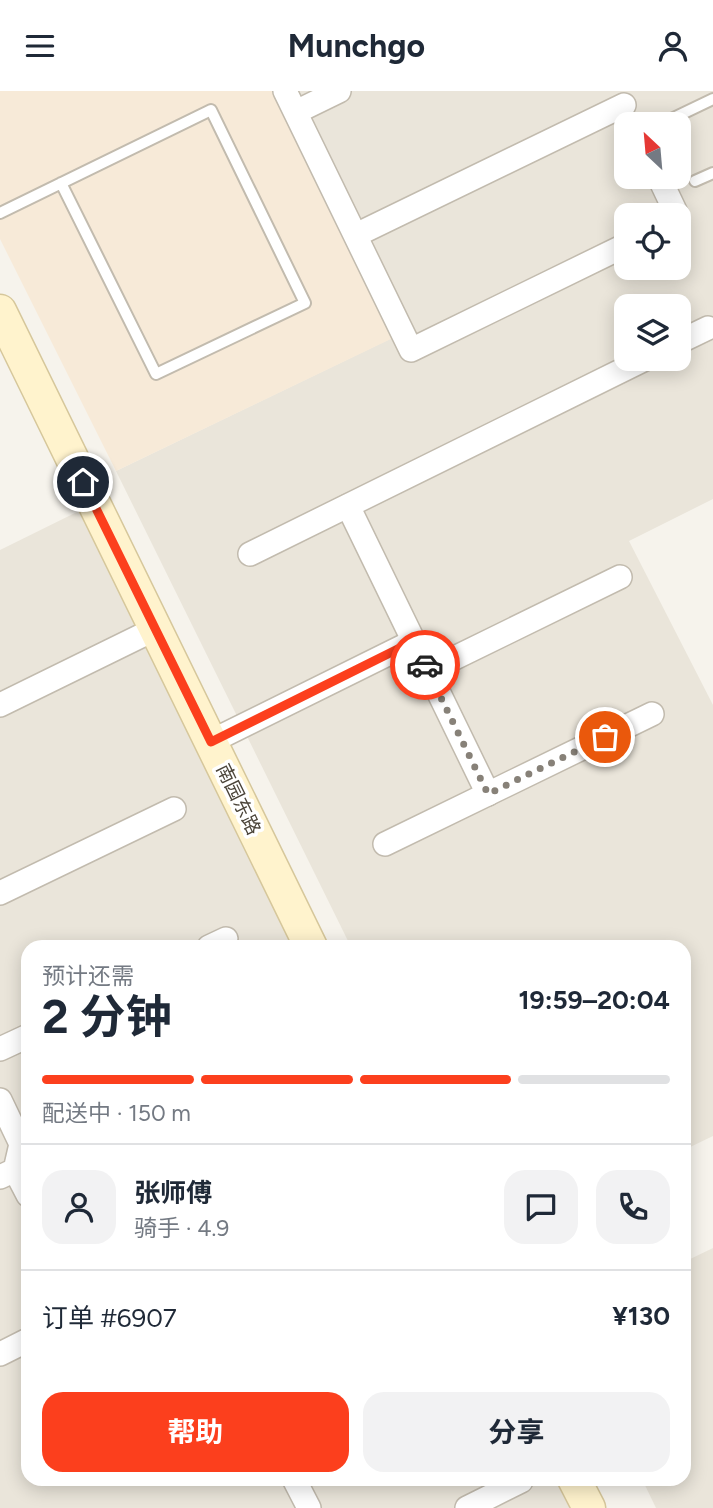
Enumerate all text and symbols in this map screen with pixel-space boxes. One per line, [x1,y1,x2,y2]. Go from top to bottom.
icon: menu [21,27,59,65]
text: Munchgo [288,27,425,65]
icon: person [654,27,692,65]
north arrow [614,112,691,189]
map controls [614,112,691,371]
button: locate [614,203,691,280]
button: layers [614,294,691,371]
pin [53,452,113,512]
icon: home [64,463,102,501]
courier [390,630,460,700]
icon: car [406,646,444,684]
pin [575,707,635,767]
icon: bag [586,718,624,756]
street label: 南园东路 [212,760,266,838]
text: 预计还需 [42,962,134,990]
text: 19:59–20:04 [519,984,670,1016]
text: 2 分钟 [42,989,172,1045]
text: 配送中 · 150 m [42,1099,191,1127]
button: person [42,1170,116,1244]
button: chat [504,1170,578,1244]
button: phone [596,1170,670,1244]
text: 张师傅 [134,1177,212,1209]
text: 骑手 · 4.9 [134,1214,229,1242]
text: ¥130 [612,1300,670,1332]
text: 订单 #6907 [42,1302,177,1334]
button: 帮助 [42,1392,349,1472]
button: 分享 [363,1392,670,1472]

